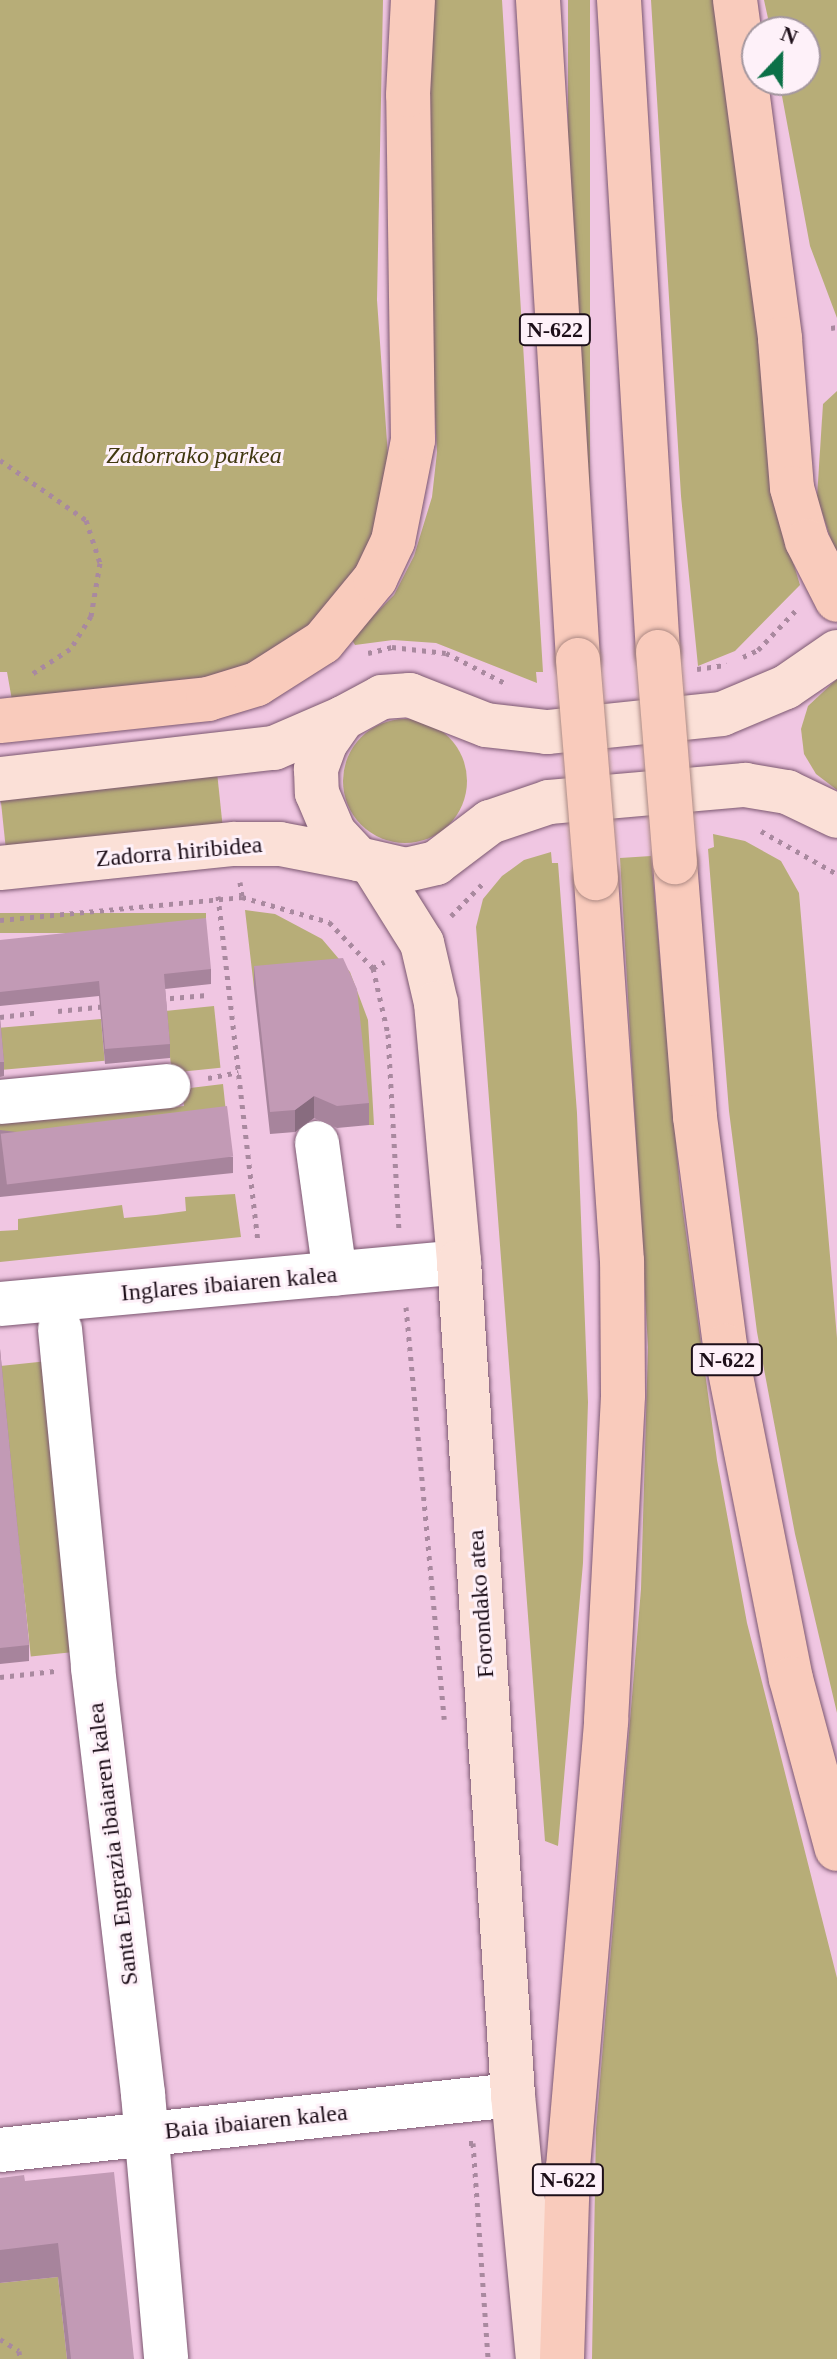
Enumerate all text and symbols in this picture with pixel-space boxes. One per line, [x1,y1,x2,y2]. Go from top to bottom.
north arrow [741,16,821,96]
text: N [777,21,801,50]
road number: N-622 [517,312,593,348]
park label: Zadorrako parkea [106,442,282,470]
street label: Zadorra hiribidea [94,830,264,874]
street label: Inglares ibaiaren kalea [120,1260,338,1308]
road number: N-622 [689,1342,765,1378]
street label: Forondako atea [461,1529,501,1679]
street label: Santa Engrazia ibaiaren kalea [81,1701,145,1987]
street label: Baia ibaiaren kalea [163,2098,349,2146]
road number: N-622 [530,2162,606,2198]

